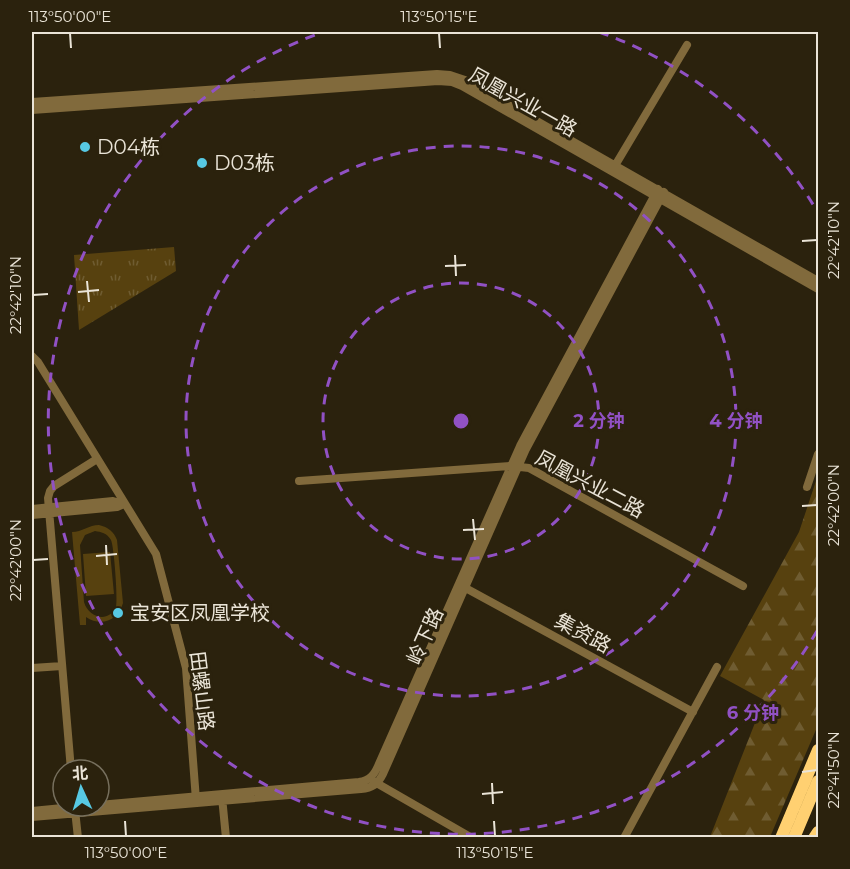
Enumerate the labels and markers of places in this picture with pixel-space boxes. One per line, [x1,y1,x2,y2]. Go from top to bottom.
place label: D04栋 [97,135,160,159]
marker: D04栋 [78,140,92,154]
place label: D03栋 [214,151,275,175]
marker: D03栋 [195,156,209,170]
centre of rings [451,411,471,431]
place label: 宝安区凤凰学校 [130,601,270,625]
marker: 宝安区凤凰学校 [111,606,125,620]

